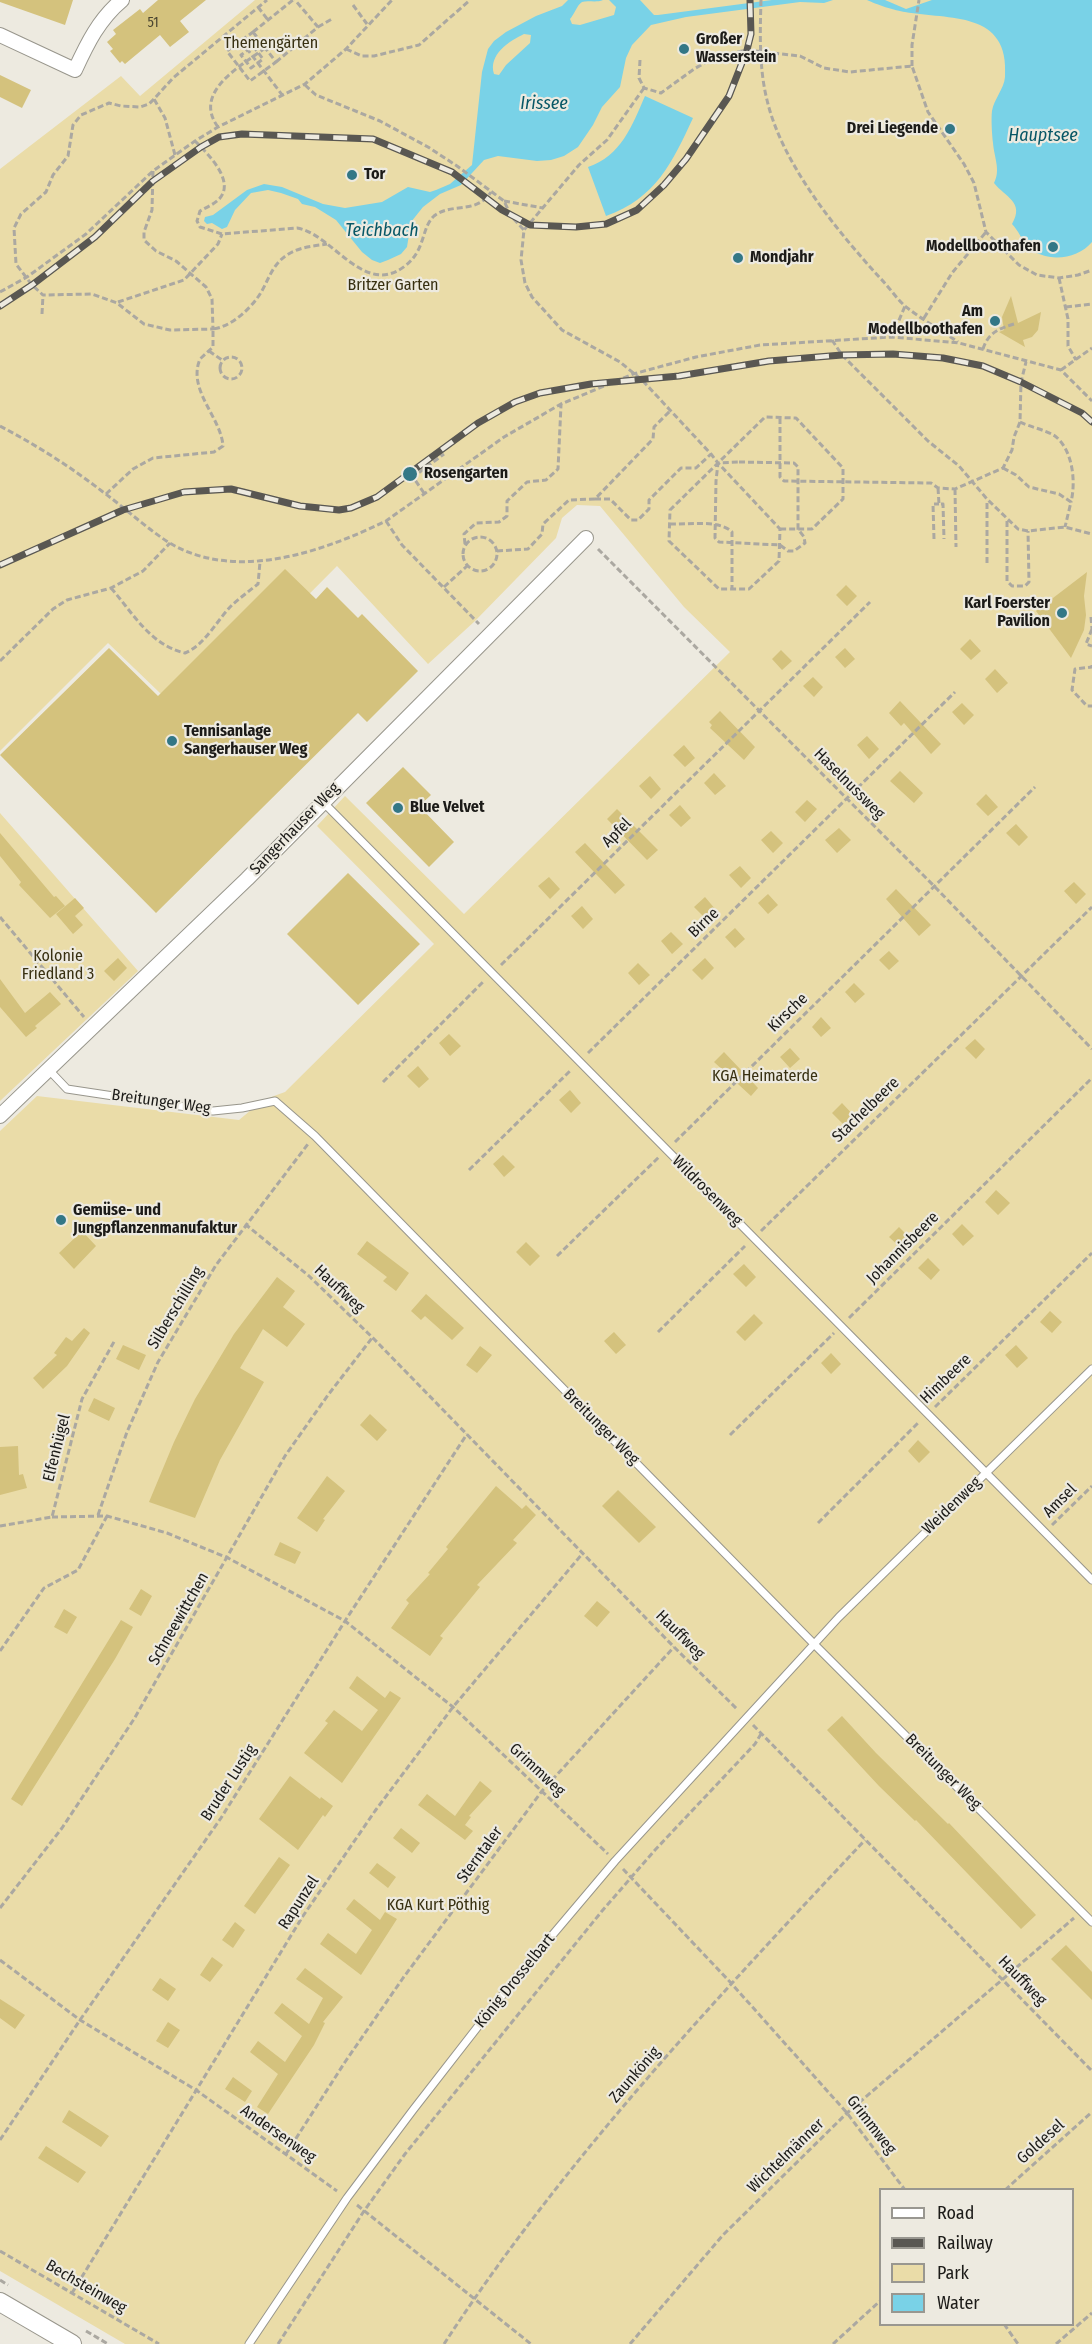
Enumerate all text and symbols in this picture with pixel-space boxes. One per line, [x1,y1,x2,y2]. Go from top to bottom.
house number: 51 [147,15,159,31]
place label: Großer Wasserstein [696,30,776,68]
park label: Themengärten [224,34,318,54]
marker: Großer Wasserstein [677,42,691,56]
water label: Irissee [520,93,568,115]
place label: Drei Liegende [847,119,938,139]
marker: Drei Liegende [943,122,957,136]
water label: Hauptsee [1008,125,1078,147]
place label: Tor [364,165,385,185]
marker: Tor [345,168,359,182]
water label: Teichbach [345,220,419,242]
place label: Modellboothafen [926,237,1041,257]
marker: Modellboothafen [1046,240,1060,254]
place label: Mondjahr [750,248,814,268]
marker: Mondjahr [731,251,745,265]
park label: Britzer Garten [348,276,438,296]
place label: Am Modellboothafen [868,302,983,340]
marker: Am Modellboothafen [988,314,1002,328]
place label: Rosengarten [424,464,508,484]
marker: Rosengarten [401,465,419,483]
place label: Karl Foerster Pavilion [964,594,1050,632]
marker: Karl Foerster Pavilion [1055,606,1069,620]
place label: Tennisanlage Sangerhauser Weg [184,722,307,760]
marker: Tennisanlage Sangerhauser Weg [165,734,179,748]
street label: Haselnussweg [810,745,888,823]
street label: Sangerhauser Weg [246,779,344,879]
place label: Blue Velvet [410,798,485,818]
marker: Blue Velvet [391,801,405,815]
street label: Apfel [598,814,636,852]
street label: Birne [685,904,723,942]
park label: Kolonie Friedland 3 [22,947,94,985]
street label: Kirsche [764,989,812,1037]
park label: KGA Heimaterde [712,1067,818,1087]
street label: Stachelbeere [829,1073,903,1147]
street label: Breitunger Weg [110,1086,212,1118]
street label: Wildrosenweg [668,1152,746,1230]
place label: Gemüse- und Jungpflanzenmanufaktur [73,1201,237,1239]
street label: Johannisbeere [863,1208,943,1288]
marker: Gemüse- und Jungpflanzenmanufaktur [54,1213,68,1227]
street label: Hauffweg [310,1261,368,1317]
street label: Silberschilling [144,1263,208,1353]
street label: Himbeere [917,1350,975,1408]
street label: Breitunger Weg [559,1385,643,1469]
street label: Elfenhügel [39,1412,75,1484]
street label: Weidenweg [919,1473,985,1539]
street label: Amsel [1039,1480,1081,1522]
street label: Schneewittchen [145,1569,213,1669]
street label: Hauffweg [651,1606,709,1664]
street label: Breitunger Weg [901,1730,985,1814]
street label: Grimmweg [505,1739,569,1801]
street label: Bruder Lustig [197,1741,261,1825]
street label: Sterntaler [453,1823,507,1887]
street label: Rapunzel [275,1873,323,1933]
park label: KGA Kurt Pöthig [387,1896,489,1916]
street label: König Drosselbart [471,1930,559,2032]
street label: Hauffweg [994,1952,1050,2010]
street label: Zaunkönig [606,2043,664,2107]
street label: Grimmweg [842,2092,900,2158]
street label: Andersenweg [237,2101,319,2167]
street label: Wichtelmänner [744,2115,828,2197]
street label: Goldesel [1013,2116,1069,2168]
legend [879,2188,1074,2326]
text: Road [937,2202,974,2224]
text: Railway [937,2232,993,2254]
street label: Bechsteinweg [42,2256,130,2318]
text: Park [937,2262,969,2284]
text: Water [937,2292,980,2314]

